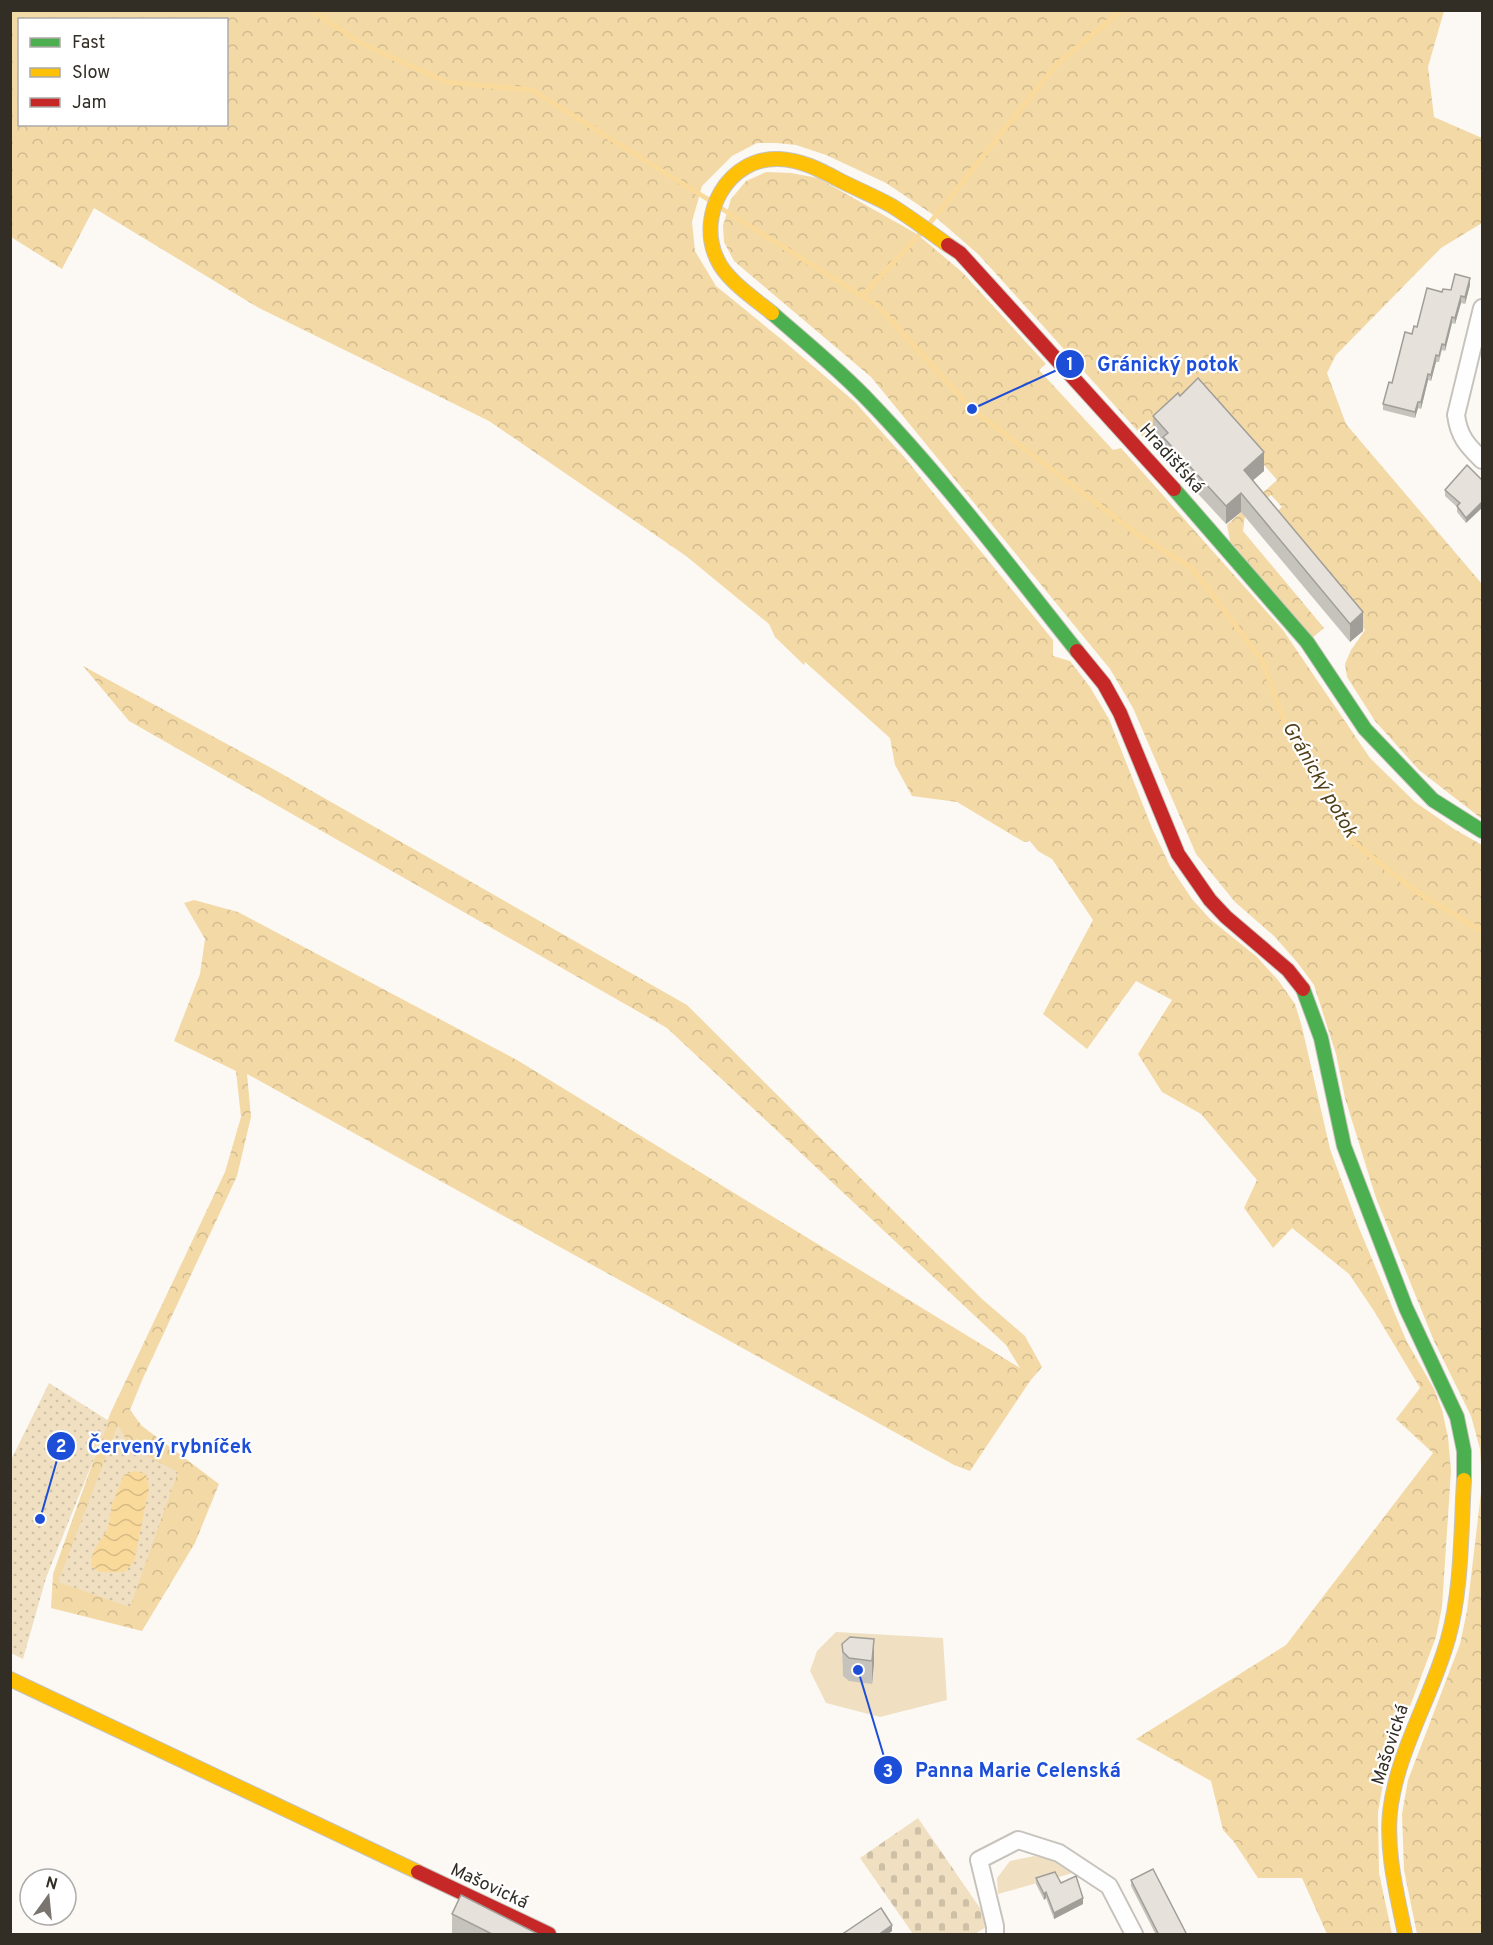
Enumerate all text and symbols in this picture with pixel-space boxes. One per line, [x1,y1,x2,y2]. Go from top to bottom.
legend [18,18,228,126]
text: Fast [72,32,105,55]
text: Slow [72,62,110,85]
text: Jam [72,92,107,115]
callout: Gránický potok [1055,345,1251,383]
text: Gránický potok [1097,353,1239,379]
text: 1 [1066,354,1074,377]
street label: Hradišťská [1134,419,1208,499]
water label: Gránický potok [1275,717,1363,844]
callout: Červený rybníček [46,1427,264,1465]
text: Červený rybníček [88,1433,252,1461]
text: 2 [55,1436,67,1459]
street label: Mašovická [1367,1702,1415,1788]
callout: Panna Marie Celenská [873,1751,1133,1789]
text: Panna Marie Celenská [915,1759,1121,1785]
text: 3 [883,1761,893,1784]
street label: Mašovická [446,1859,532,1915]
north arrow [18,1867,78,1927]
text: N [43,1873,60,1896]

